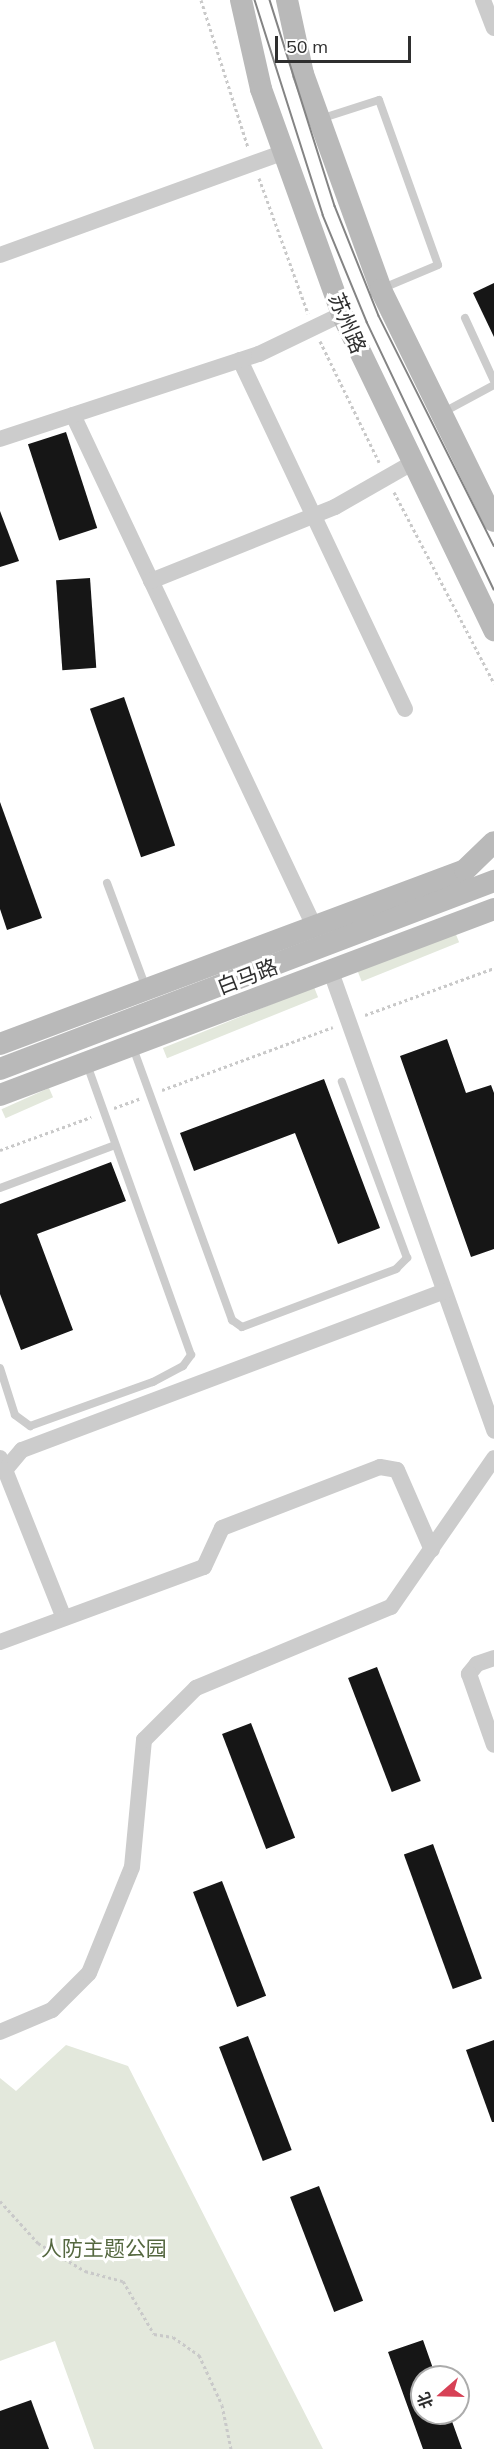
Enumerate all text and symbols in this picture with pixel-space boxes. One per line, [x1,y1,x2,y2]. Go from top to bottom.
scale bar [278,24,414,62]
text: 50 m [286,35,328,58]
street label: 苏州路 [324,289,372,357]
street label: 白马路 [213,953,281,999]
park label: 人防主题公园 [41,2235,167,2261]
north arrow [410,2365,470,2425]
text: 北 [413,2390,437,2411]

